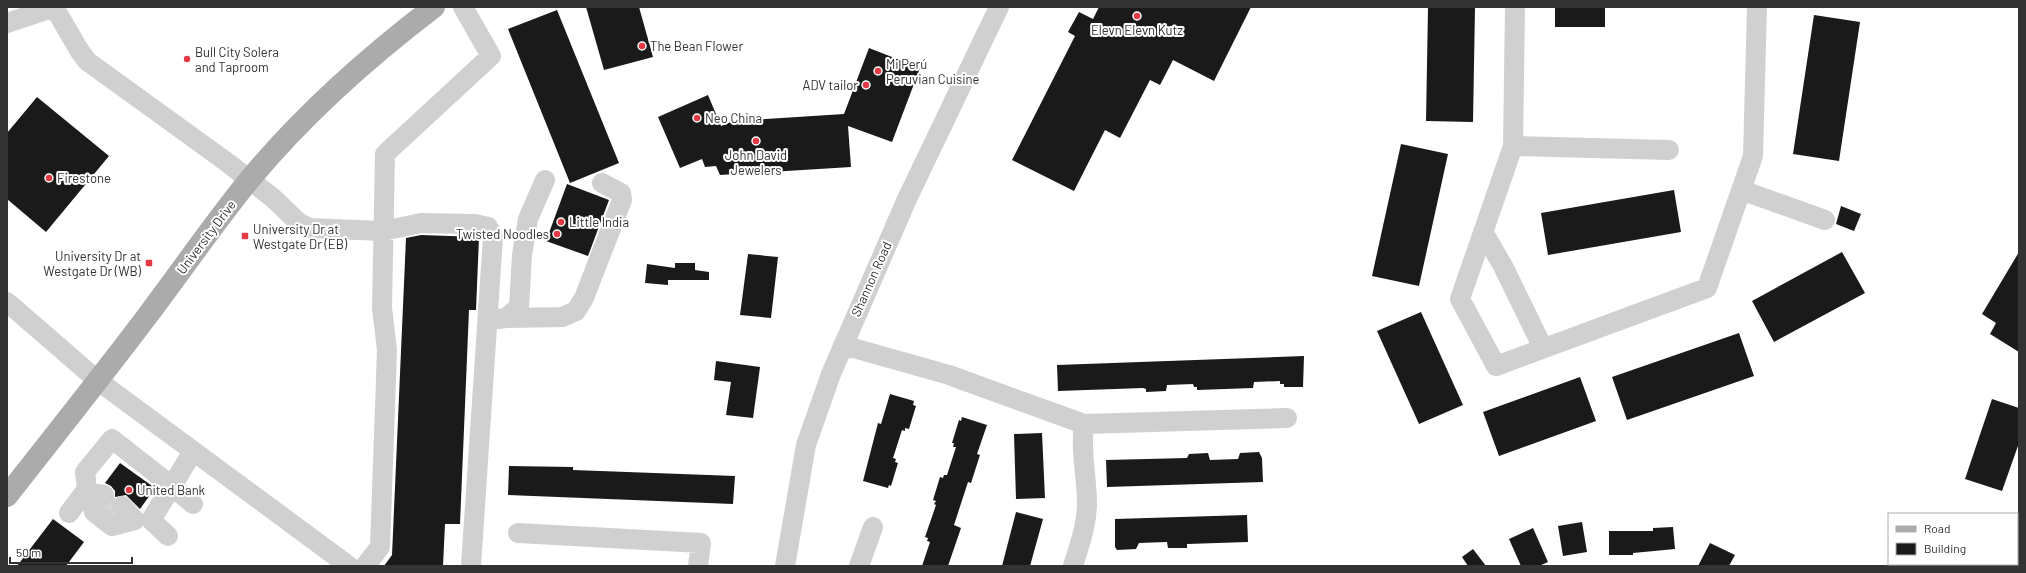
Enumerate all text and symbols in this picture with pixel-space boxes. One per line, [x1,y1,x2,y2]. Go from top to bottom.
marker: Elevn Elevn Kutz [1132,11,1142,21]
place label: Elevn Elevn Kutz [1091,22,1183,38]
place label: The Bean Flower [650,38,743,54]
marker: The Bean Flower [637,41,647,51]
place label: Bull City Solera and Taproom [195,44,279,75]
marker: Bull City Solera and Taproom [182,54,192,64]
place label: Mi Perú Peruvian Cuisine [886,56,979,87]
marker: Mi Perú Peruvian Cuisine [873,66,883,76]
place label: ADV tailor [803,77,858,93]
marker: ADV tailor [861,80,871,90]
place label: Neo China [705,110,762,126]
marker: Neo China [692,113,702,123]
marker: John David Jewelers [751,136,761,146]
place label: John David Jewelers [725,147,787,178]
place label: Firestone [57,170,111,186]
marker: Firestone [44,173,54,183]
street label: University Drive [173,197,239,277]
place label: Little India [569,214,629,230]
marker: Little India [556,217,566,227]
place label: University Dr at Westgate Dr (EB) [253,221,348,252]
place label: Twisted Noodles [456,226,549,242]
marker: Twisted Noodles [552,229,562,239]
marker: University Dr at Westgate Dr (EB) [240,231,250,241]
street label: Shannon Road [847,239,895,319]
place label: University Dr at Westgate Dr (WB) [43,248,142,279]
marker: University Dr at Westgate Dr (WB) [144,258,154,268]
place label: United Bank [137,482,206,498]
marker: United Bank [124,485,134,495]
legend [1888,513,2018,565]
text: Road [1924,521,1951,535]
scale bar [10,539,132,565]
text: Building [1924,541,1966,555]
text: 50 m [16,545,41,559]

